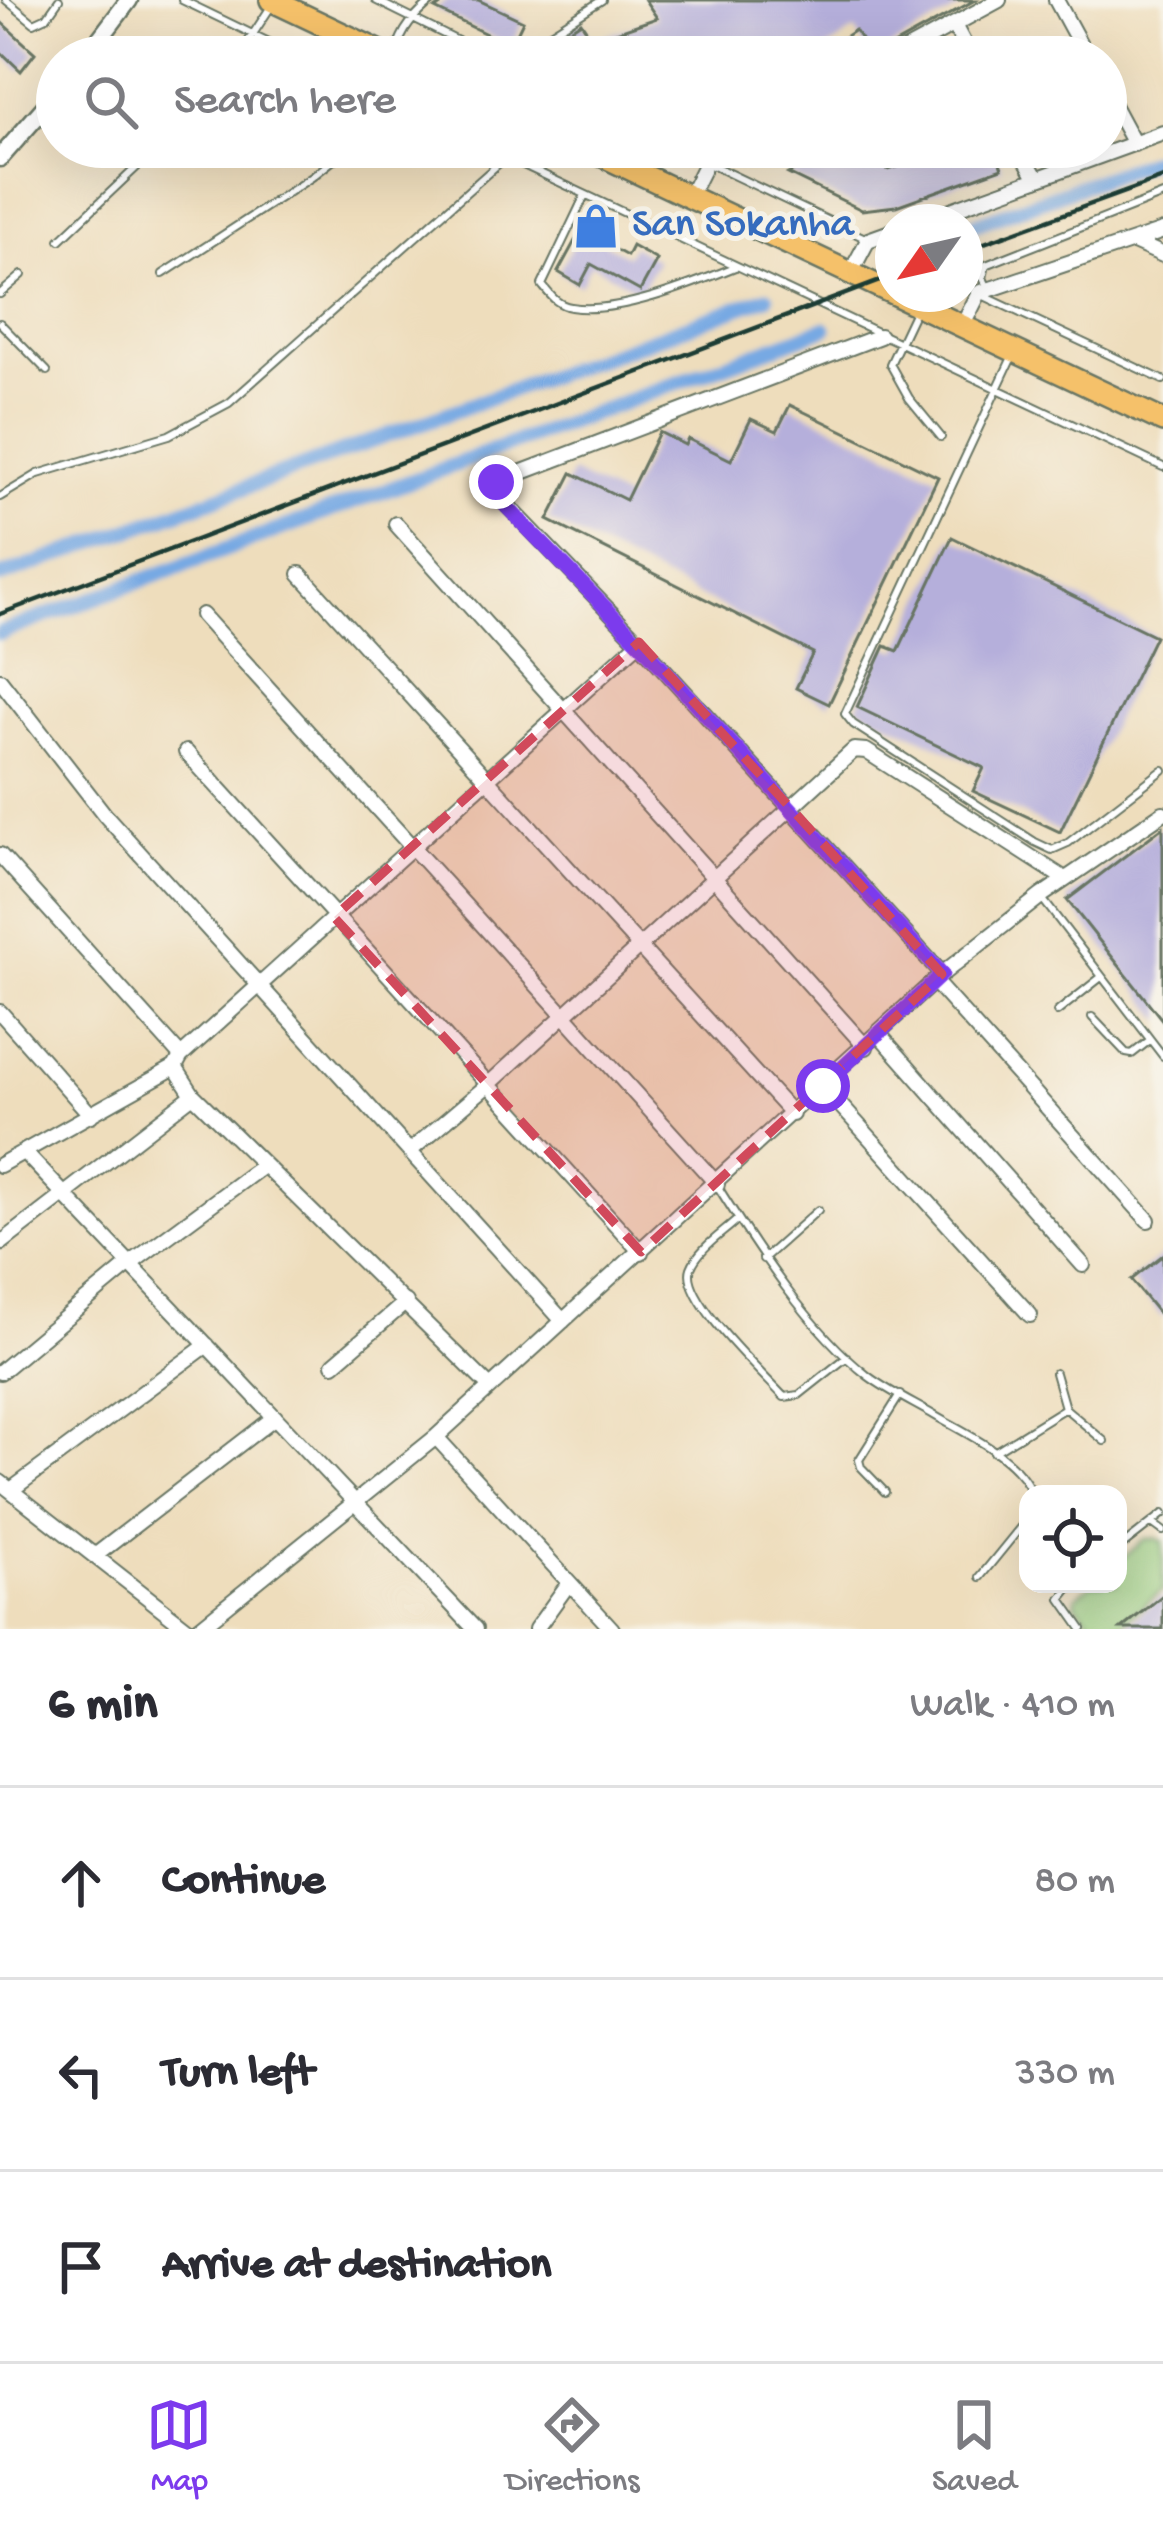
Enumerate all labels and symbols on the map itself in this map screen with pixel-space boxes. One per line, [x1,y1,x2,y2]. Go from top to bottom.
shop icon: San Sokanha [571,201,621,251]
place label: San Sokanha [632,202,856,251]
north arrow [875,204,983,312]
route end [469,455,523,509]
route start [796,1059,850,1113]

